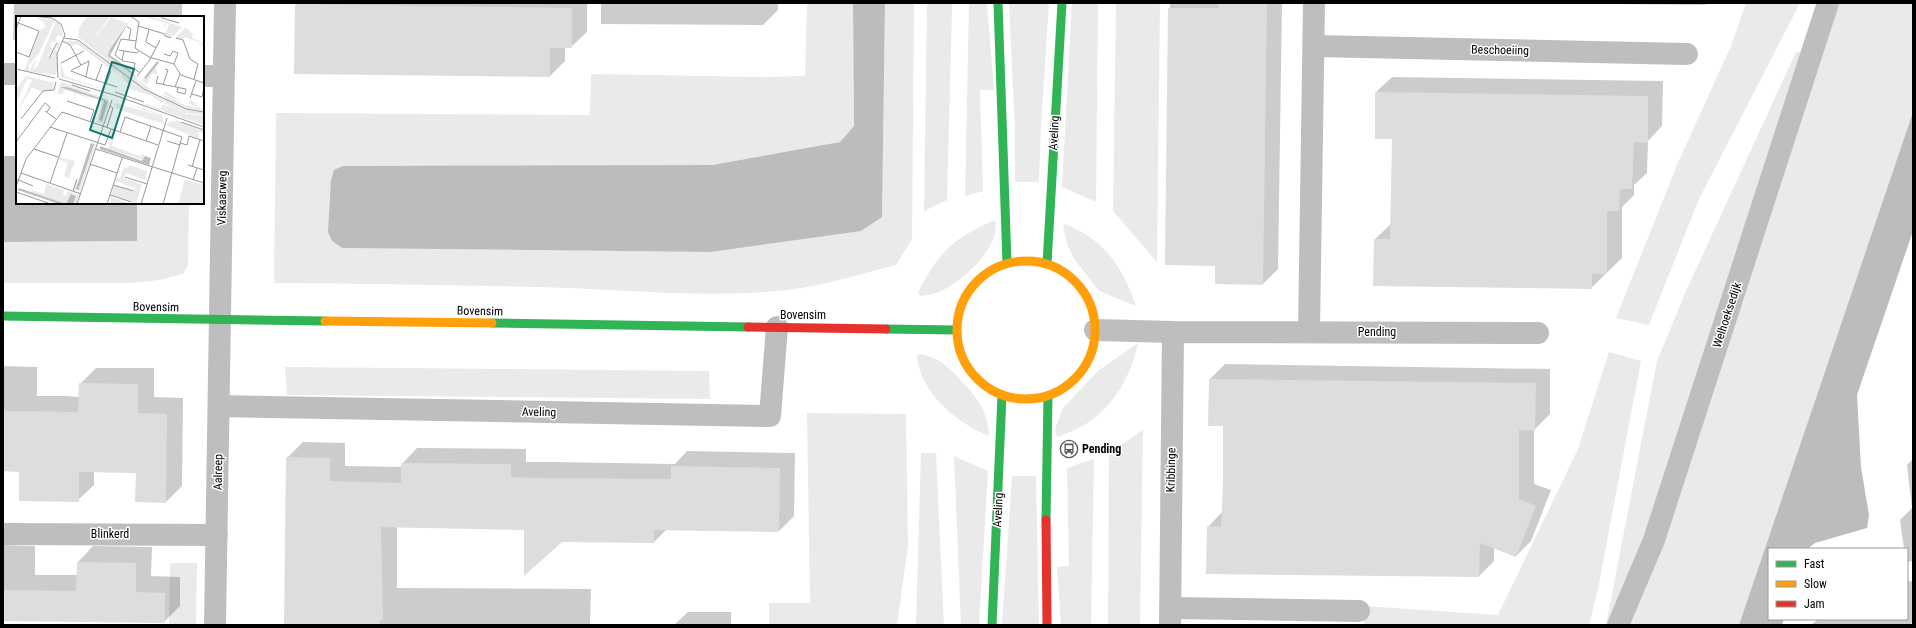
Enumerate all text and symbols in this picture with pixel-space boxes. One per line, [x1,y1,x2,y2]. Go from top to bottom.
inset map [16,16,204,204]
street label: Beschoeiing [1471,42,1529,58]
street label: Aveling [1046,115,1062,151]
street label: Viskaarweg [215,170,229,226]
street label: Welhoeksedijk [1710,280,1744,350]
street label: Bovensim [133,300,179,314]
street label: Bovensim [457,304,503,318]
street label: Bovensim [780,308,826,322]
street label: Pending [1358,325,1396,339]
street label: Aveling [522,405,556,419]
bus stop icon: Pending [1059,439,1079,459]
place label: Pending [1082,442,1121,456]
street label: Kribbinge [1164,447,1178,493]
street label: Aalreep [211,454,225,490]
street label: Aveling [990,492,1006,528]
street label: Blinkerd [91,527,129,541]
legend [1768,548,1908,620]
text: Fast [1804,557,1825,571]
text: Slow [1804,577,1827,591]
text: Jam [1804,597,1825,611]

